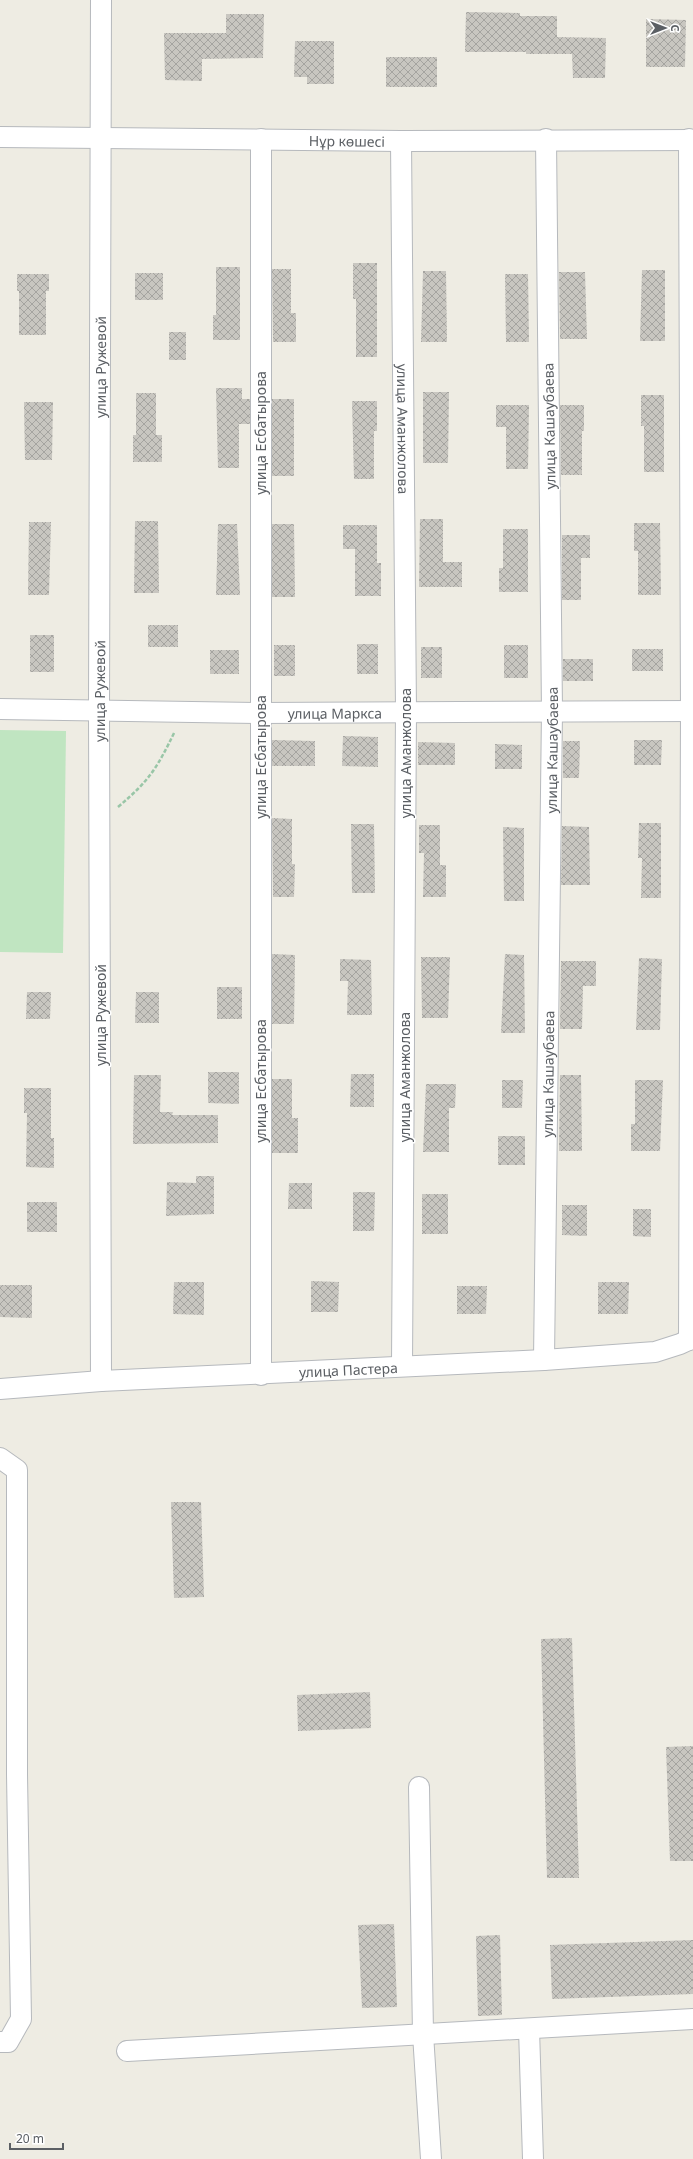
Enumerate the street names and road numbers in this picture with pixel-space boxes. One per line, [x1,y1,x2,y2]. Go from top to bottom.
street label: Нұр көшесі [309,131,385,150]
street label: улица Ружевой [90,316,110,418]
street label: улица Кашаубаева [538,363,560,489]
street label: улица Аманжолова [393,364,414,494]
street label: улица Есбатырова [251,371,270,495]
street label: улица Ружевой [89,640,109,742]
street label: улица Кашаубаева [541,687,562,814]
street label: улица Аманжолова [396,688,415,818]
street label: улица Есбатырова [251,695,270,819]
street label: улица Маркса [288,703,382,722]
street label: улица Ружевой [91,964,110,1066]
street label: улица Кашаубаева [537,1011,558,1137]
street label: улица Аманжолова [395,1012,414,1142]
street label: улица Есбатырова [251,1019,270,1143]
street label: улица Пастера [299,1357,398,1381]

